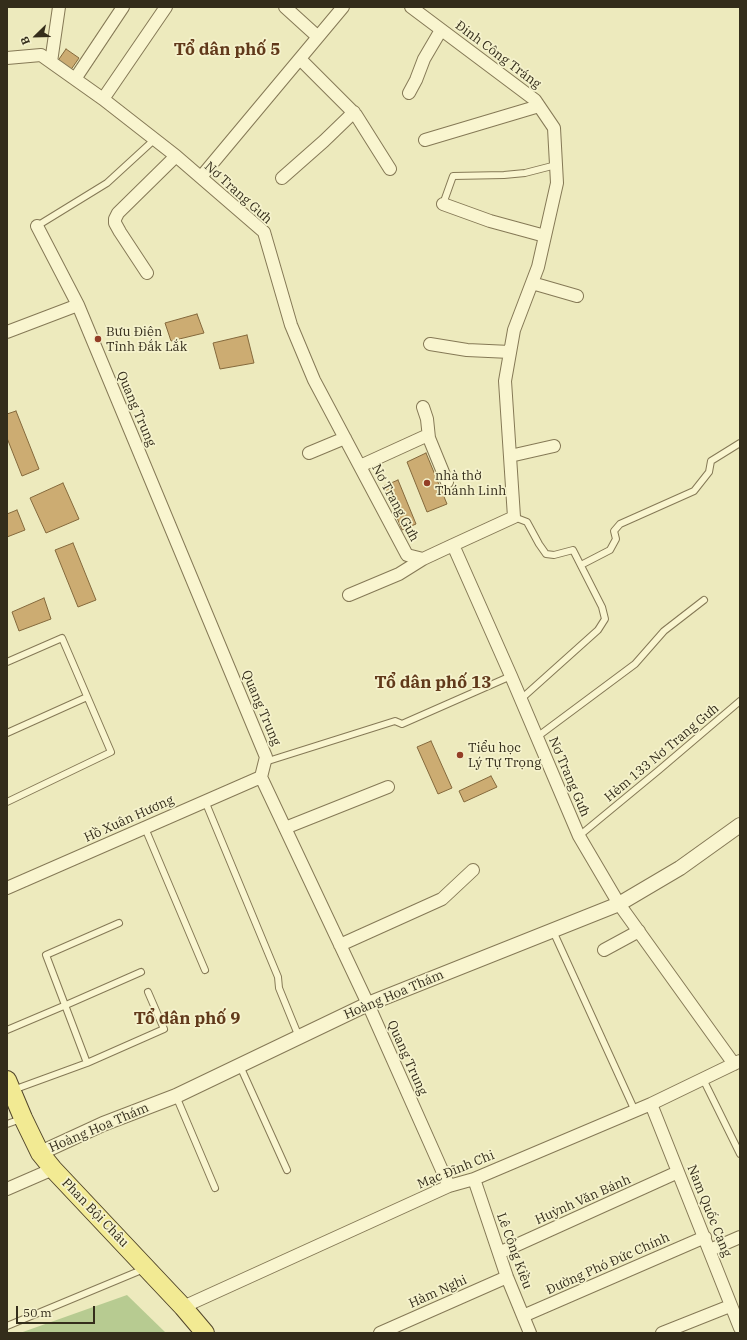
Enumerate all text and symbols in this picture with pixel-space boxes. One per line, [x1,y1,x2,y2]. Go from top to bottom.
north arrow [16,16,56,56]
street label: Đinh Công Tráng [452,18,544,92]
text: B [17,34,33,47]
district label: Tổ dân phố 5 [174,40,280,60]
street label: Nơ Trang Gưh [201,159,275,227]
place label: Bưu Điện Tỉnh Đắk Lắk [106,324,187,355]
marker: Bưu Điện Tỉnh Đắk Lắk [93,334,103,344]
street label: Quang Trung [113,369,159,449]
street label: Nơ Trang Gưh [368,462,422,544]
place label: nhà thờ Thánh Linh [435,468,506,499]
marker: nhà thờ Thánh Linh [422,478,432,488]
street label: Quang Trung [238,668,284,748]
district label: Tổ dân phố 13 [375,673,491,693]
street label: Hẻm 133 Nơ Trang Gưh [602,701,722,805]
street label: Nơ Trang Gưh [545,735,593,819]
place label: Tiểu học Lý Tự Trọng [468,740,541,771]
marker: Tiểu học Lý Tự Trọng [455,750,465,760]
street label: Hồ Xuân Hương [82,792,176,846]
street label: Hoàng Hoa Thám [342,967,446,1023]
district label: Tổ dân phố 9 [134,1009,240,1029]
street label: Quang Trung [383,1018,431,1098]
street label: Hoàng Hoa Thám [47,1100,151,1156]
street label: Mạc Đĩnh Chi [415,1148,497,1192]
street label: Nam Quốc Cang [683,1163,735,1259]
street label: Huỳnh Văn Bánh [533,1172,633,1228]
street label: Phan Bội Châu [58,1175,132,1251]
street label: Lê Công Kiều [493,1211,535,1291]
street label: Đường Phó Đức Chính [544,1230,672,1298]
street label: Hàm Nghi [407,1272,469,1312]
scale bar [18,1298,97,1324]
text: 50 m [23,1305,52,1320]

